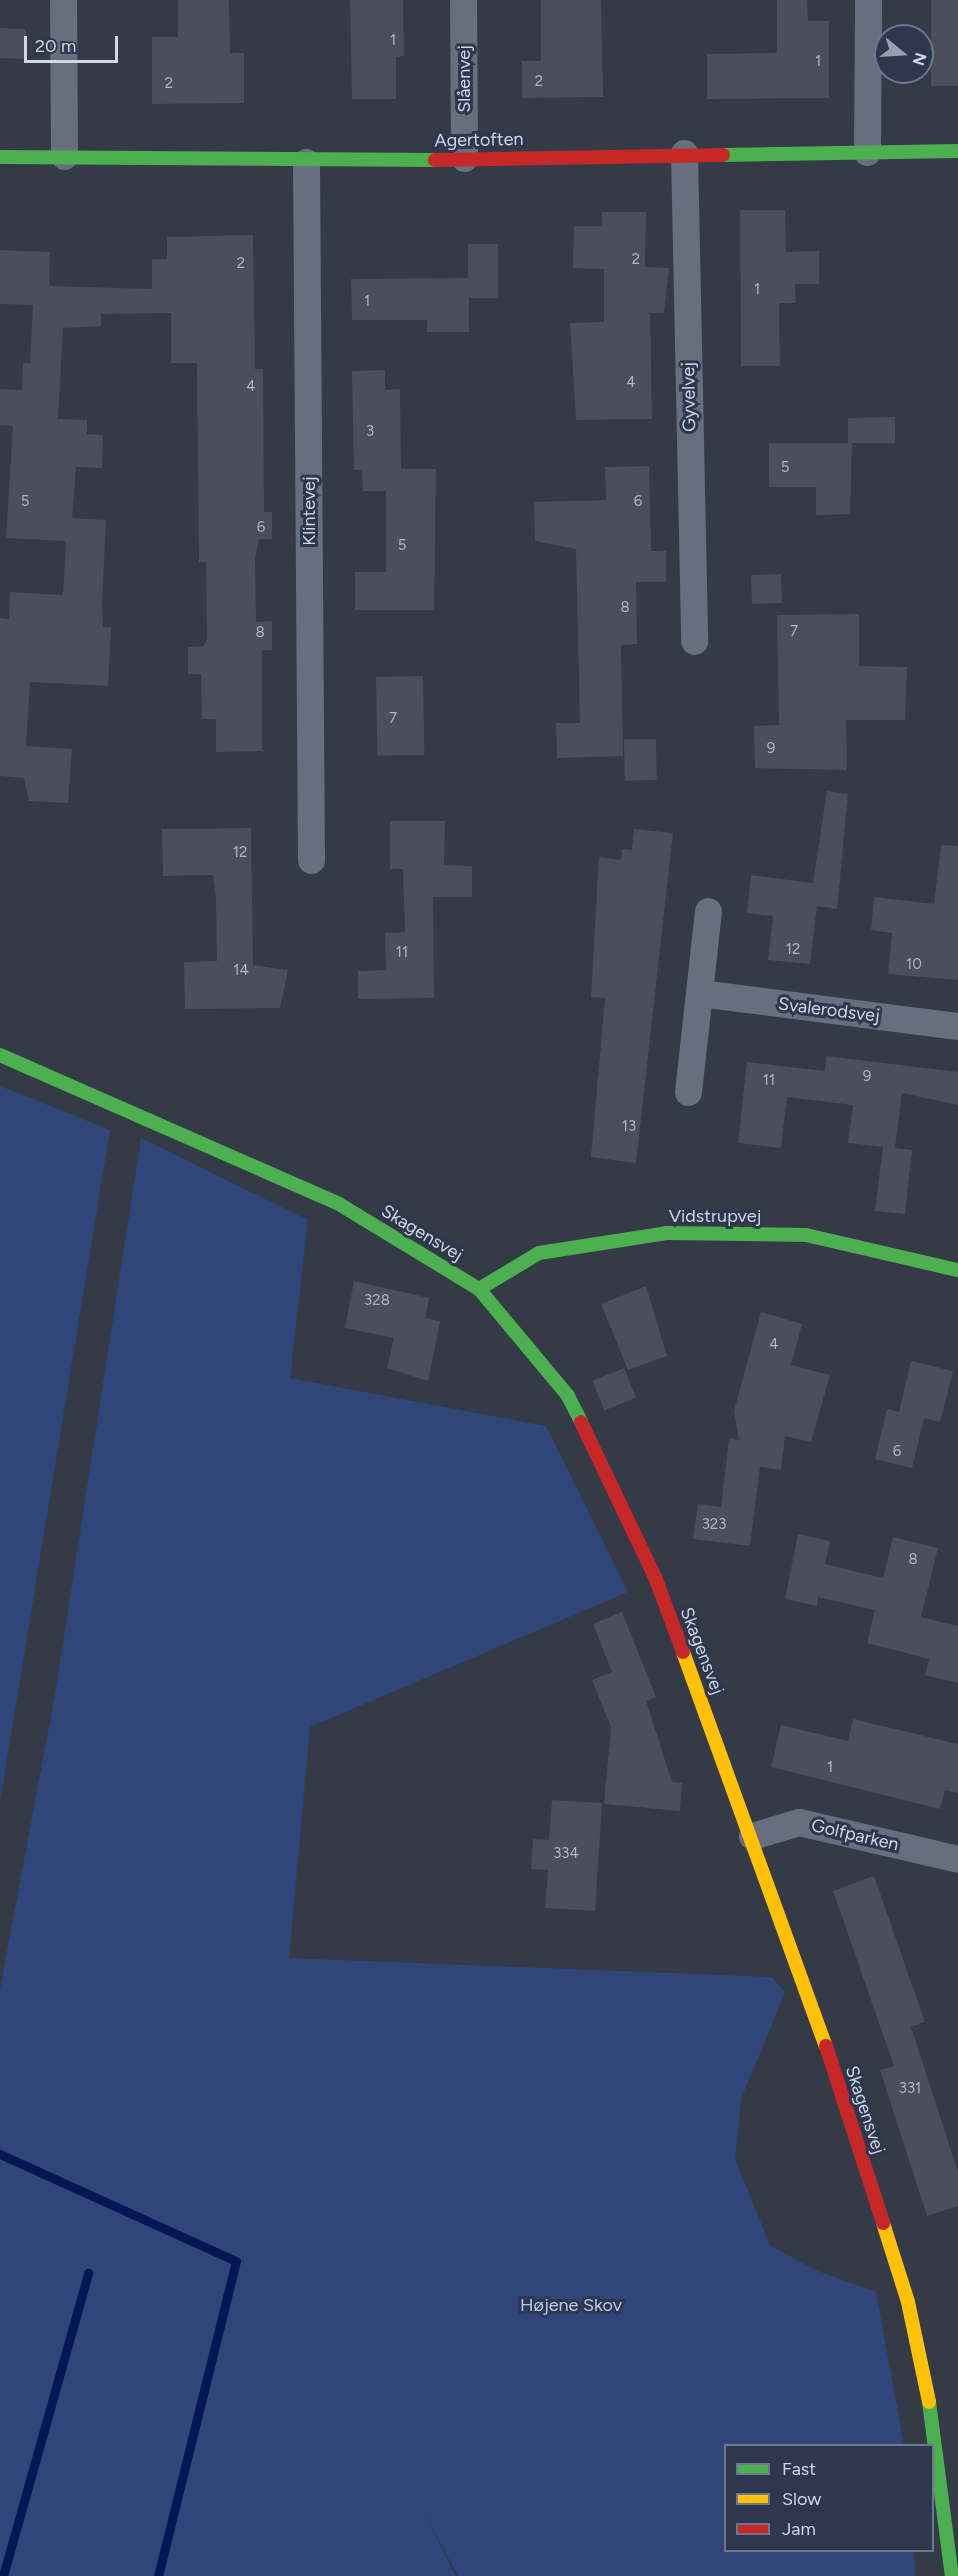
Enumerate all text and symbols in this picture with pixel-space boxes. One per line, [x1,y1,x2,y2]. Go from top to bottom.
scale bar [27,24,122,62]
north arrow [874,24,934,84]
house number: 1 [390,32,396,50]
text: 20 m [35,35,76,57]
street label: Slåenvej [453,45,475,113]
text: N [909,50,931,68]
house number: 1 [815,53,821,71]
house number: 2 [535,73,543,91]
house number: 2 [165,75,173,93]
street label: Agertoften [434,128,524,152]
house number: 2 [632,251,640,269]
house number: 2 [237,255,245,273]
house number: 1 [754,281,760,299]
house number: 1 [364,293,370,311]
street label: Gyvelvej [678,362,700,432]
house number: 4 [626,374,636,392]
house number: 4 [246,378,256,396]
house number: 3 [366,423,374,441]
house number: 5 [781,459,789,477]
street label: Klintevej [298,476,320,546]
house number: 5 [21,493,29,511]
house number: 6 [634,493,642,511]
house number: 6 [257,519,265,537]
house number: 5 [398,537,406,555]
house number: 8 [620,599,630,617]
house number: 7 [790,623,798,641]
house number: 8 [255,624,265,642]
house number: 7 [389,710,397,728]
house number: 9 [767,740,775,758]
house number: 12 [233,844,247,862]
house number: 12 [786,941,800,959]
house number: 11 [396,944,408,962]
house number: 10 [906,956,922,974]
house number: 14 [233,962,249,980]
street label: Svalerodsvej [777,993,881,1027]
house number: 9 [863,1068,871,1086]
house number: 11 [763,1072,775,1090]
house number: 13 [622,1118,636,1136]
street label: Skagensvej [377,1200,467,1266]
street label: Vidstrupvej [669,1205,761,1227]
house number: 328 [364,1292,390,1310]
house number: 4 [769,1336,779,1354]
house number: 6 [893,1443,901,1461]
house number: 323 [702,1516,726,1534]
house number: 8 [908,1551,918,1569]
street label: Skagensvej [676,1604,728,1698]
house number: 1 [827,1759,833,1777]
street label: Golfparken [809,1814,901,1856]
house number: 334 [553,1845,579,1863]
street label: Skagensvej [841,2063,889,2157]
house number: 331 [899,2080,921,2098]
park label: Højene Skov [520,2294,622,2316]
legend [724,2444,934,2552]
text: Fast [782,2458,816,2480]
text: Slow [782,2488,821,2510]
text: Jam [782,2518,816,2540]

